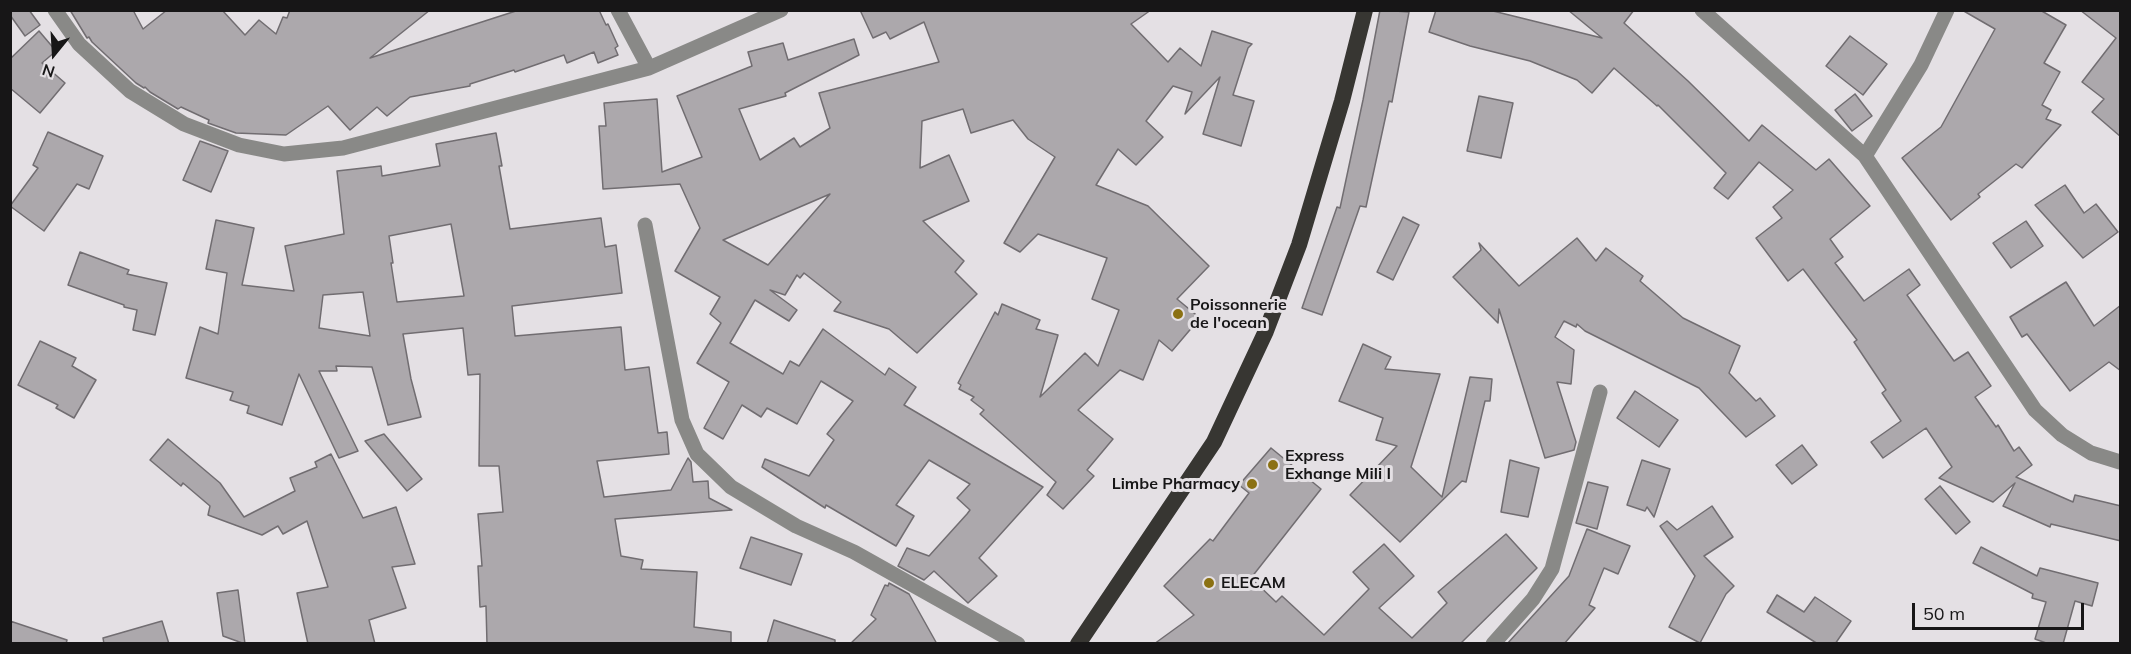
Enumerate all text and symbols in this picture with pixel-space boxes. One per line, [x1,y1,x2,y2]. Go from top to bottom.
north arrow [24,24,84,84]
text: N [40,60,57,82]
place label: Poissonnerie de l'ocean [1190,295,1287,333]
marker: Poissonnerie de l'ocean [1171,307,1185,321]
place label: Express Exhange Mili I [1285,446,1391,484]
marker: Express Exhange Mili I [1266,458,1280,472]
place label: Limbe Pharmacy [1112,474,1240,494]
marker: Limbe Pharmacy [1245,477,1259,491]
place label: ELECAM [1221,573,1286,593]
marker: ELECAM [1202,576,1216,590]
scale bar [1915,591,2088,629]
text: 50 m [1923,602,1965,625]

